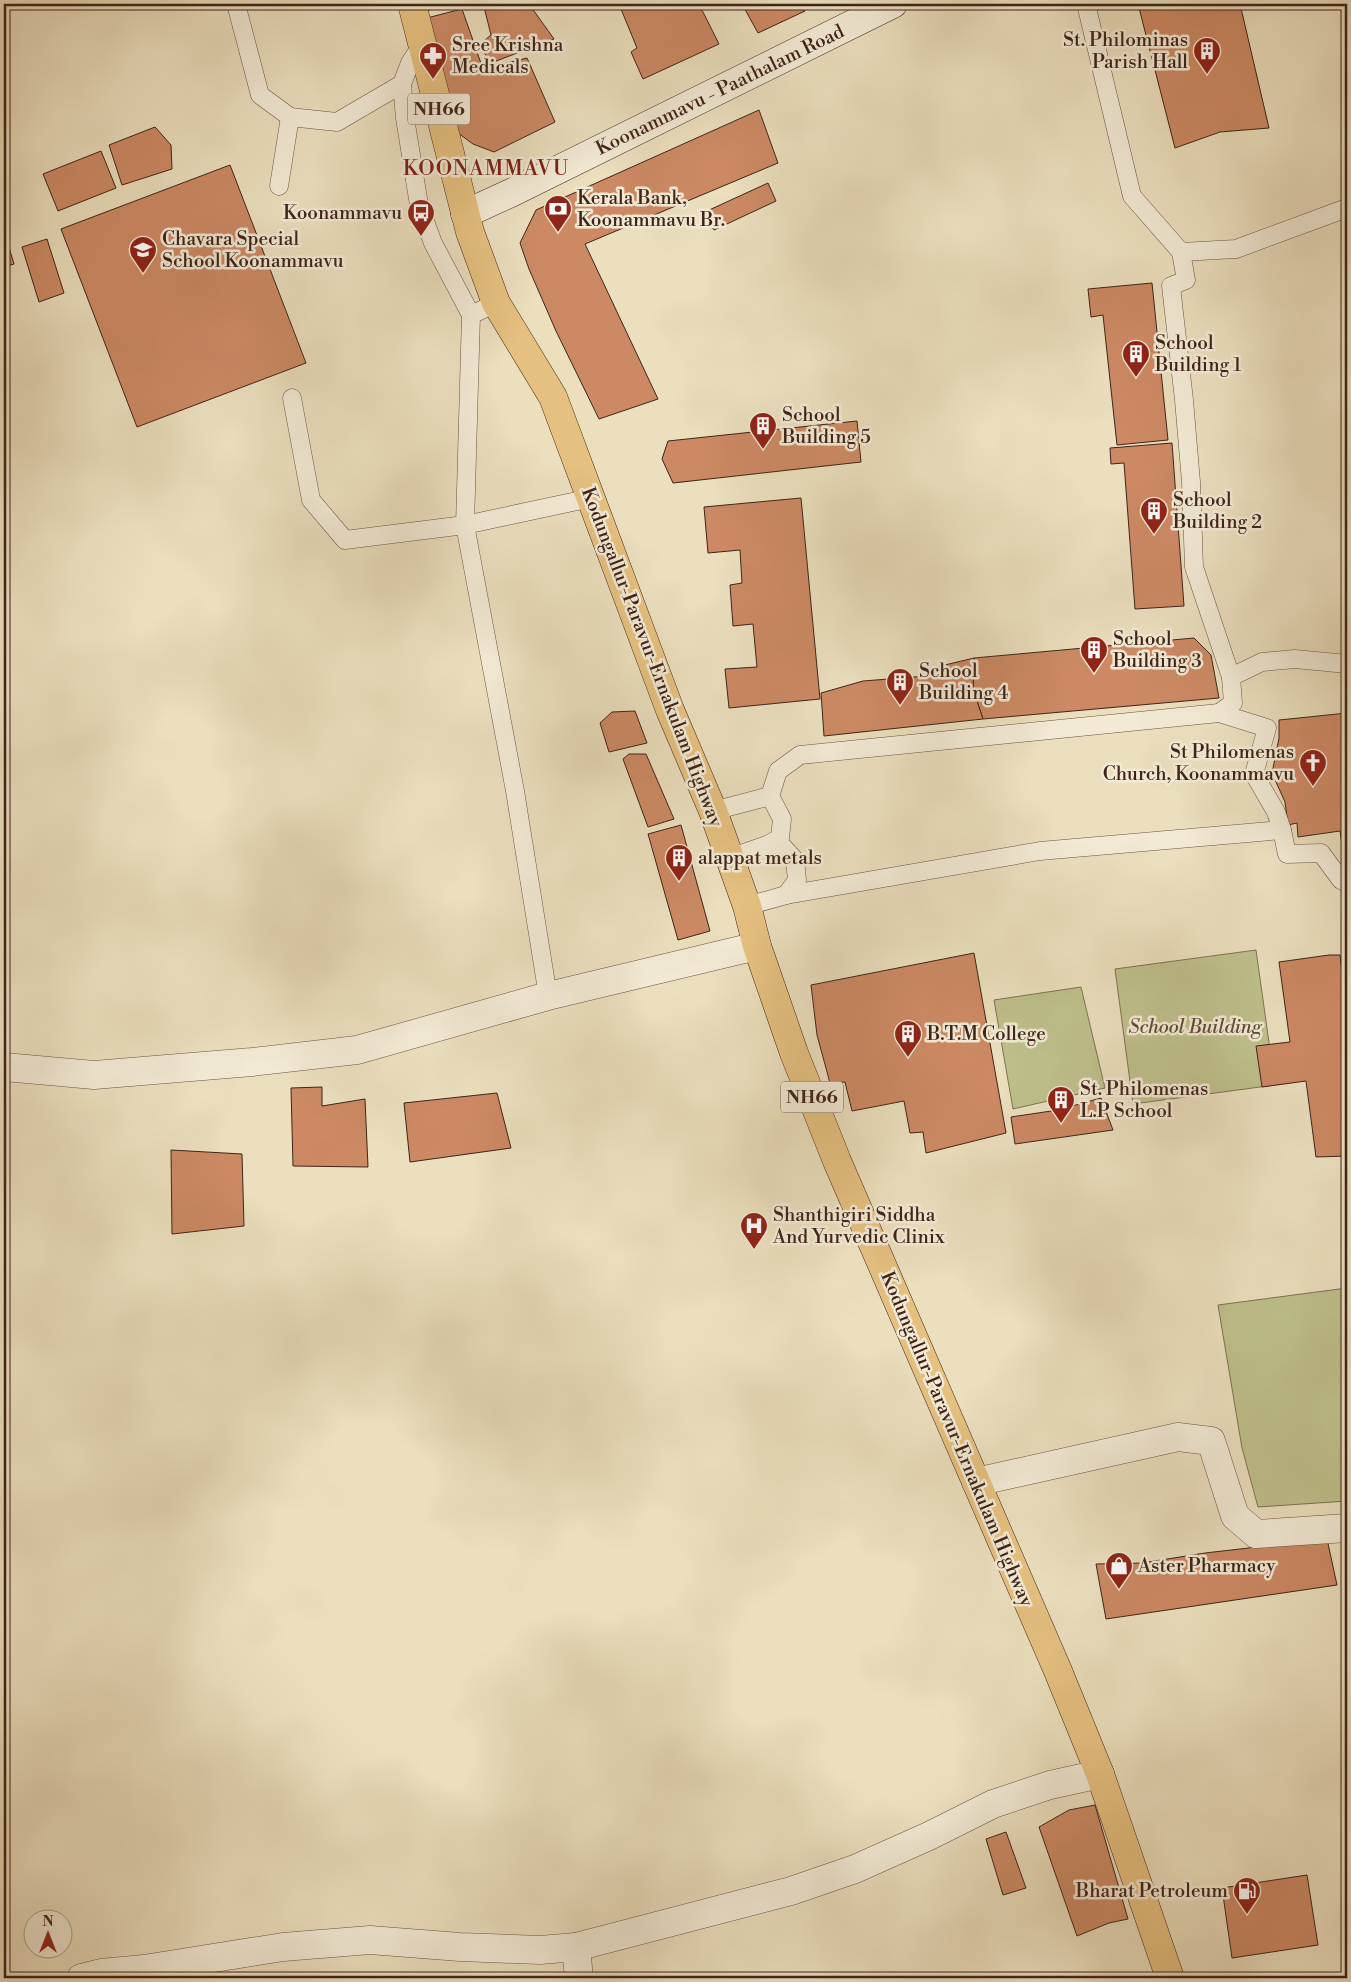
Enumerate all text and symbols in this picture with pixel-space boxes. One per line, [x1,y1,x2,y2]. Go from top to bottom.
street label: Koonammavu - Paathalam Road [592,19,848,161]
place label: St. Philominas Parish Hall [1063,28,1188,74]
place label: Sree Krishna Medicals [452,33,564,79]
building icon: St. Philominas Parish Hall [1192,36,1222,75]
pharmacy icon: Sree Krishna Medicals [418,41,448,80]
road number: NH66 [408,94,470,125]
district label: KOONAMMAVU [403,156,569,182]
place label: Kerala Bank, Koonammavu Br. [577,186,725,232]
bank icon: Kerala Bank, Koonammavu Br. [543,194,573,233]
bus stop icon: Koonammavu [406,198,436,237]
place label: Koonammavu [283,201,402,225]
place label: Chavara Special School Koonammavu [162,227,344,273]
school or university icon: Chavara Special School Koonammavu [128,235,158,274]
place label: School Building 1 [1154,331,1241,377]
building icon: School Building 1 [1121,339,1151,378]
place label: School Building 5 [781,403,871,449]
building icon: School Building 5 [748,411,778,450]
street label: Kodungallur-Paravur-Ernakulam Highway [576,484,728,831]
place label: School Building 2 [1172,488,1262,534]
building icon: School Building 2 [1139,496,1169,535]
place label: School Building 3 [1112,627,1202,673]
building icon: School Building 3 [1079,635,1109,674]
place label: School Building 4 [918,659,1009,705]
building icon: School Building 4 [885,667,915,706]
place label: St Philomenas Church, Koonammavu [1103,740,1294,786]
church icon: St Philomenas Church, Koonammavu [1298,748,1328,787]
building icon: alappat metals [664,843,694,882]
place label: alappat metals [698,846,822,870]
park label: School Building [1129,1015,1263,1039]
building icon: B.T.M College [893,1019,923,1058]
place label: B.T.M College [926,1022,1046,1046]
place label: St. Philomenas L.P School [1080,1077,1208,1123]
road number: NH66 [781,1082,843,1112]
building icon: St. Philomenas L.P School [1046,1085,1076,1124]
place label: Shanthigiri Siddha And Yurvedic Clinix [772,1203,945,1249]
hospital icon: Shanthigiri Siddha And Yurvedic Clinix [739,1211,769,1250]
street label: Kodungallur-Paravur-Ernakulam Highway [875,1268,1039,1611]
shop icon: Aster Pharmacy [1104,1551,1134,1590]
place label: Aster Pharmacy [1137,1554,1276,1578]
fuel station icon: Bharat Petroleum [1232,1876,1262,1915]
place label: Bharat Petroleum [1075,1879,1228,1903]
north arrow [22,1910,72,1960]
text: N [42,1913,54,1931]

